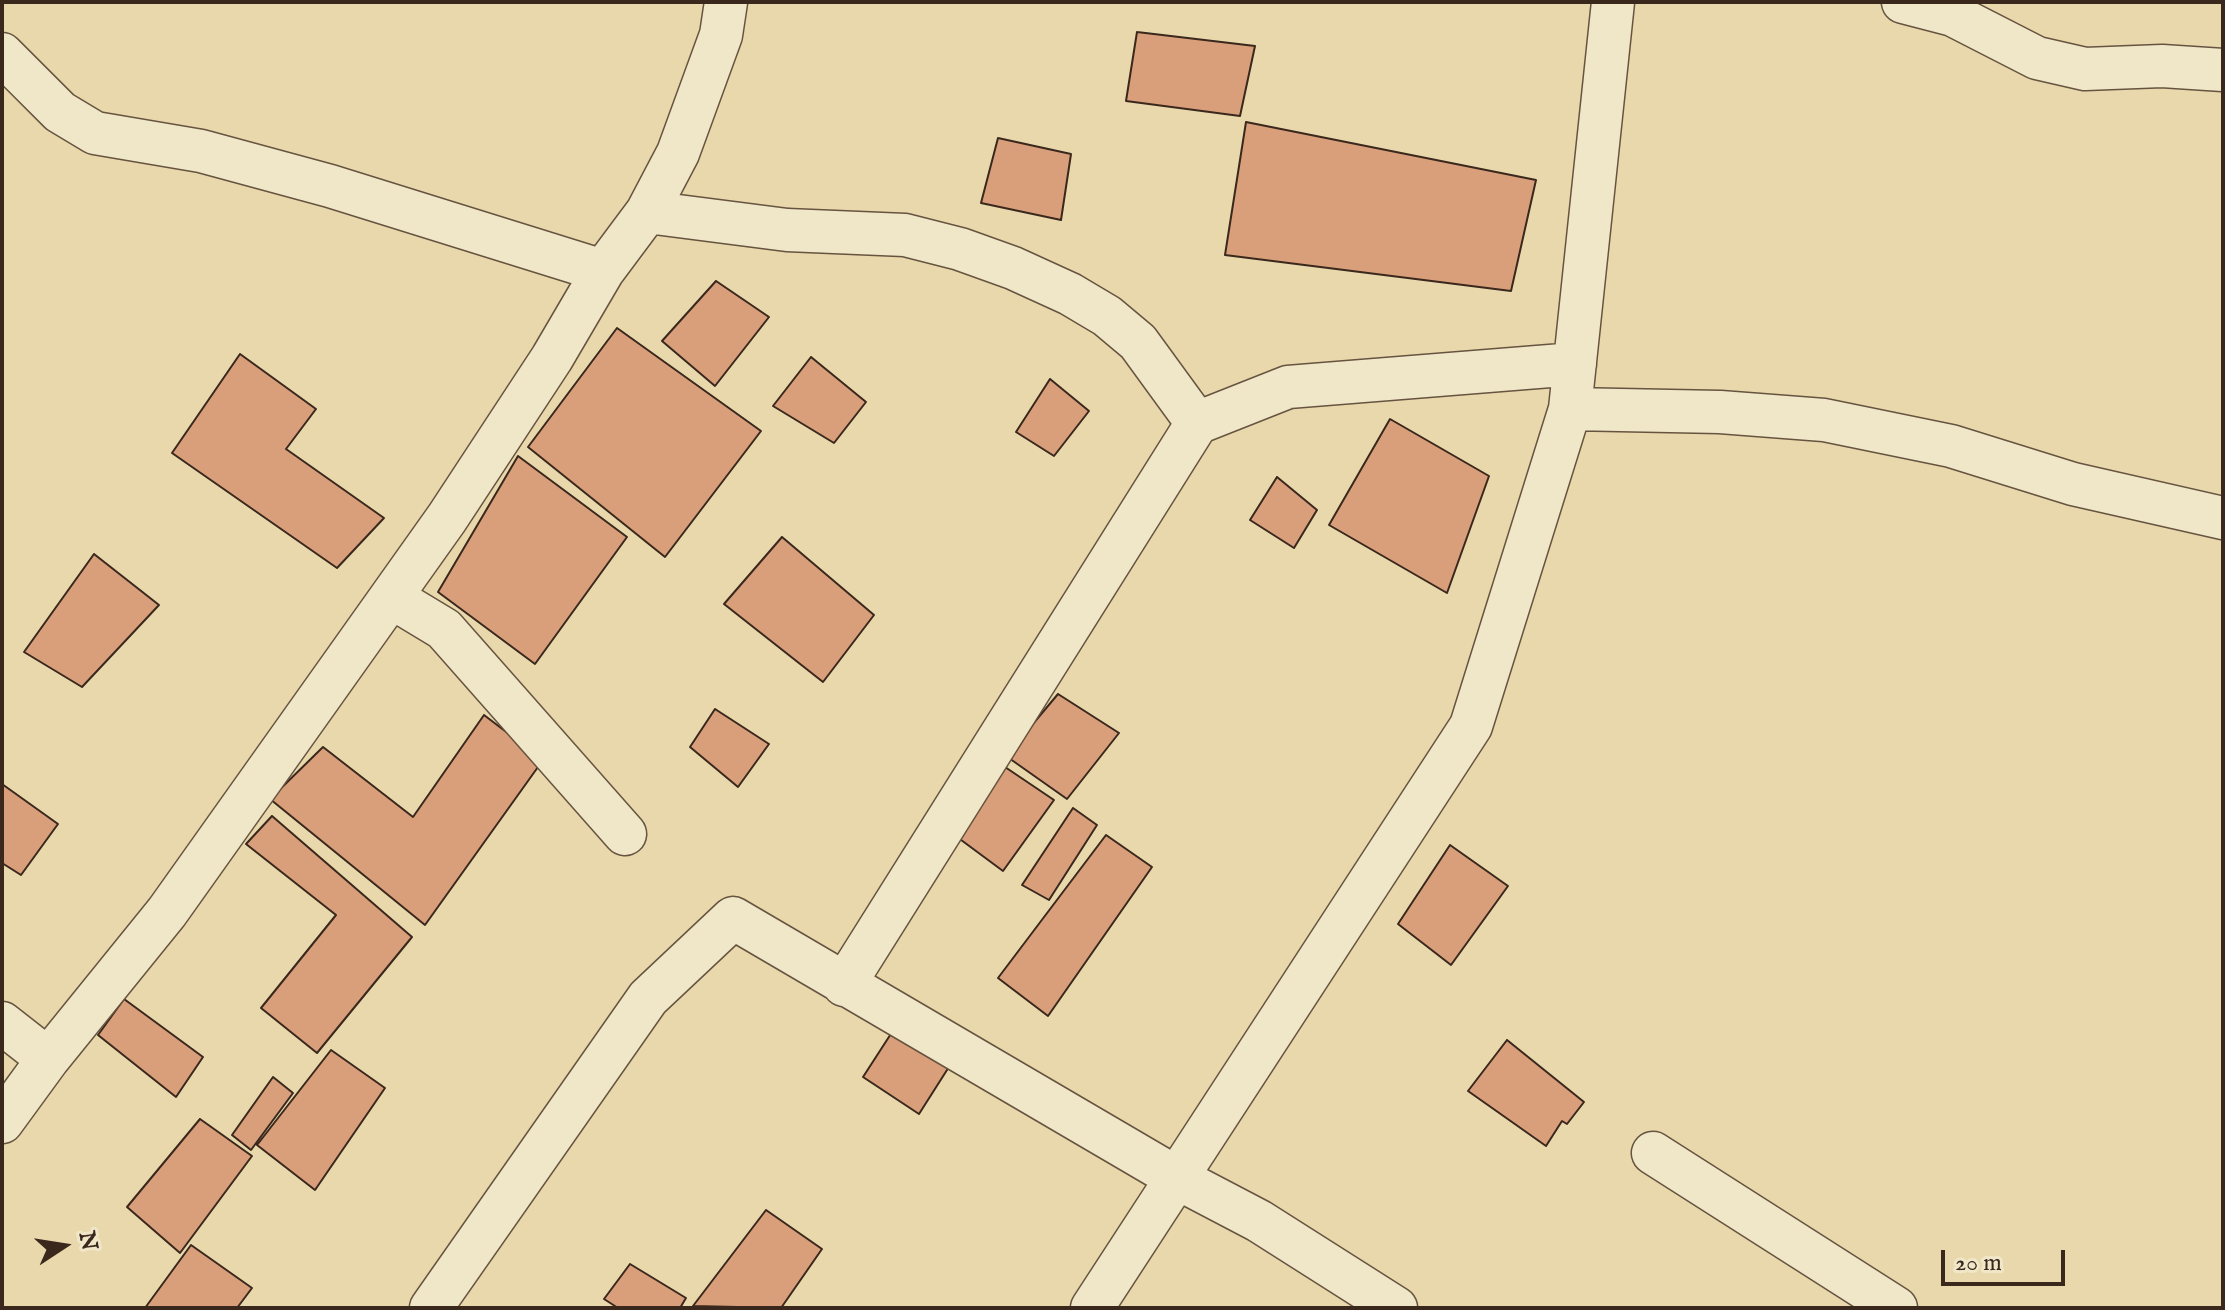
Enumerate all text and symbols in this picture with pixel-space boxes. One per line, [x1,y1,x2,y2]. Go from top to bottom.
north arrow [24,1206,104,1286]
text: N [72,1229,103,1253]
scale bar [1945,1234,2069,1284]
text: 20 m [1955,1248,2002,1279]

